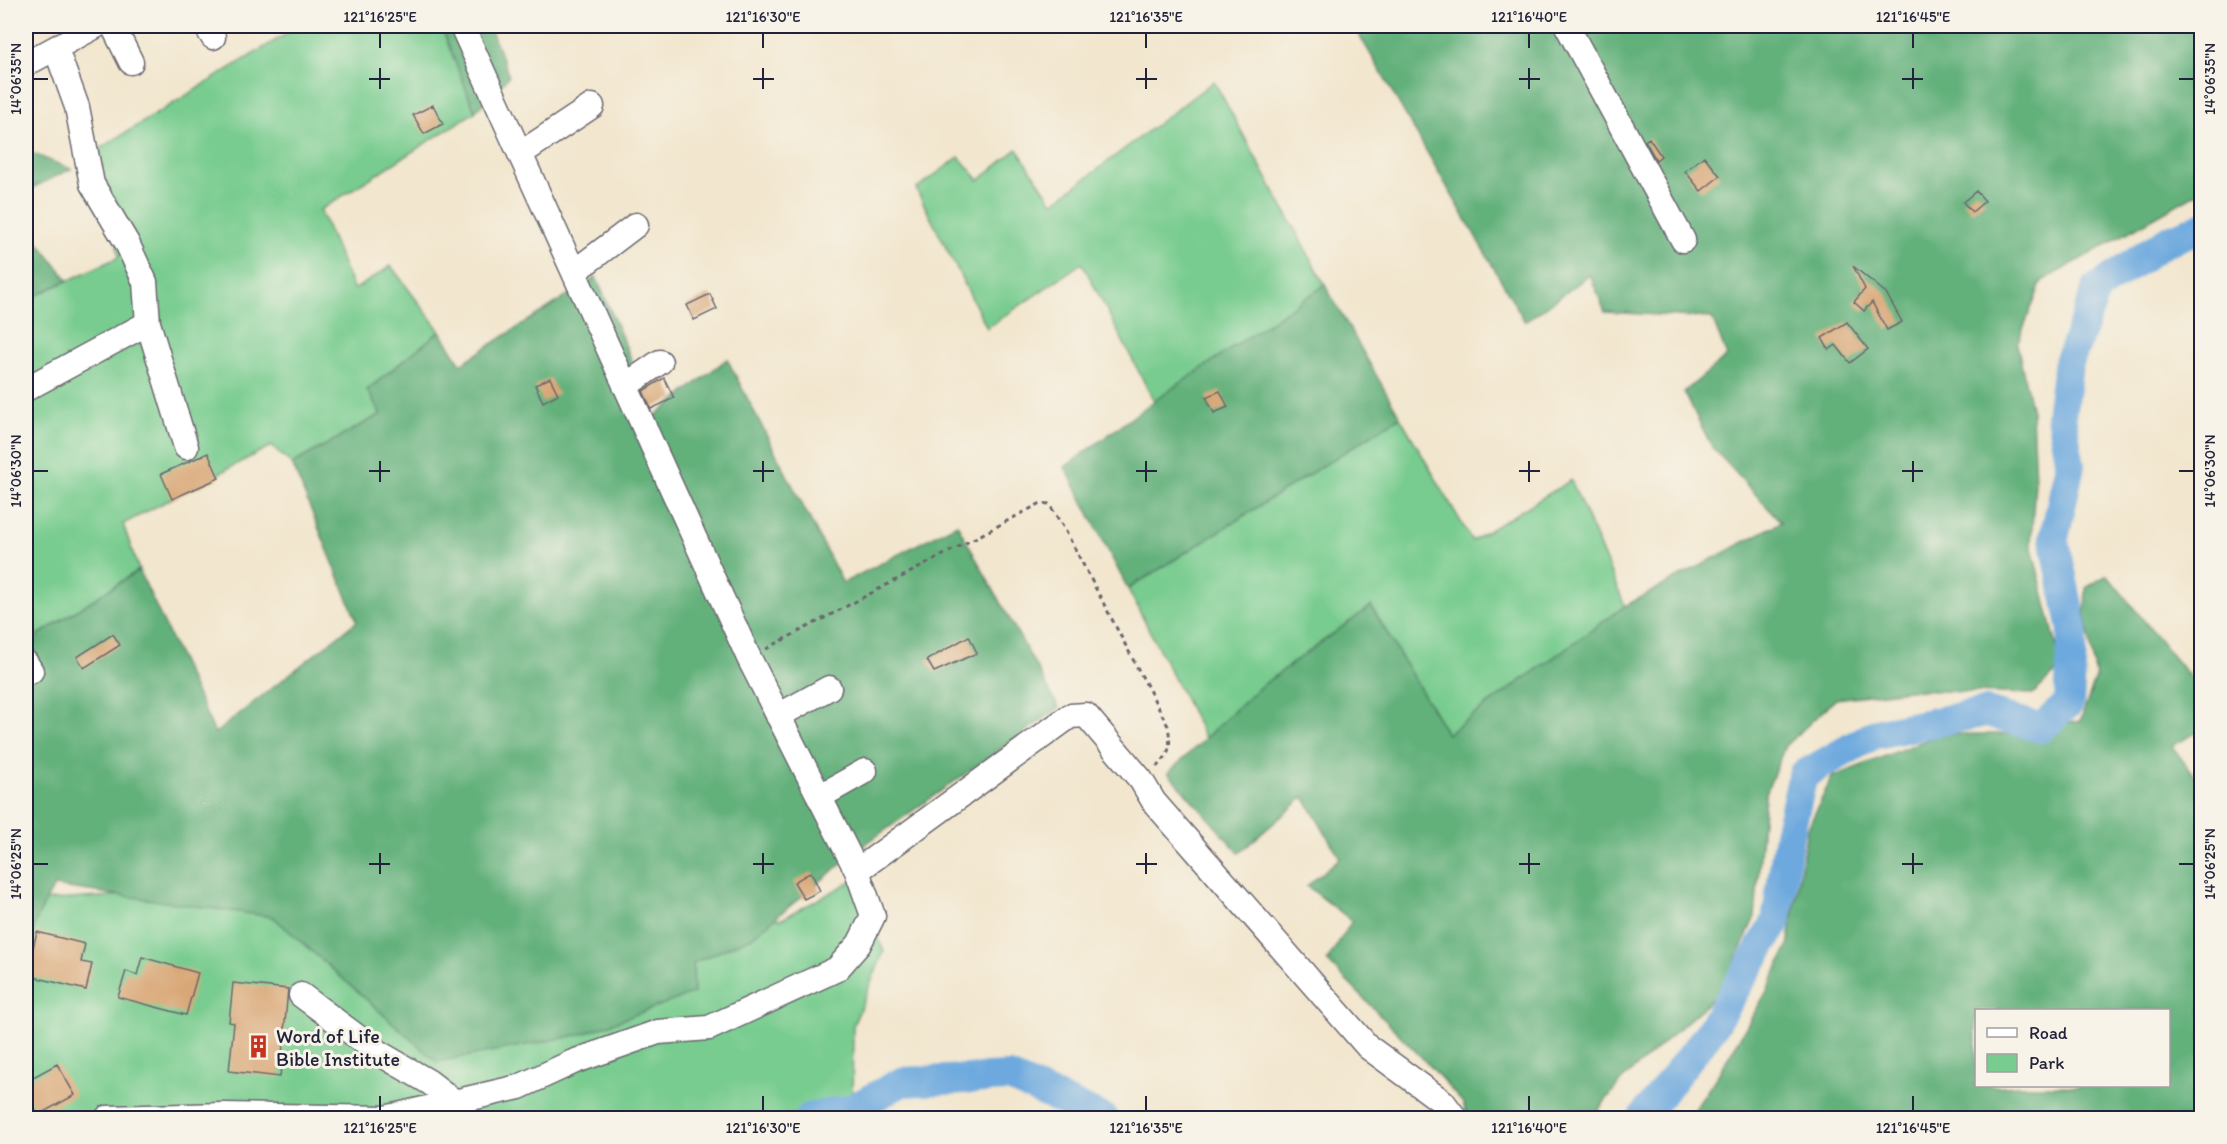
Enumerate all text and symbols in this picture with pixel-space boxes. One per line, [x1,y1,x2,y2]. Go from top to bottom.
text: 121°16'25"E [343,8,417,26]
text: 121°16'30"E [725,8,801,26]
text: 121°16'35"E [1109,8,1183,26]
text: 121°16'40"E [1491,8,1567,26]
text: 121°16'45"E [1876,8,1950,26]
text: 14°06'35"N [7,43,25,115]
text: 14°06'35"N [2201,43,2219,115]
text: 14°06'30"N [7,434,25,508]
text: 14°06'30"N [2201,434,2219,508]
text: 14°06'25"N [7,828,25,900]
text: 14°06'25"N [2201,828,2219,900]
legend [1975,1009,2170,1087]
text: Road [2029,1022,2068,1044]
place label: Word of Life Bible Institute [276,1024,400,1071]
building icon: Word of Life Bible Institute [245,1034,271,1060]
text: Park [2029,1052,2064,1074]
text: 121°16'25"E [343,1119,417,1137]
text: 121°16'30"E [725,1119,801,1137]
text: 121°16'35"E [1109,1119,1183,1137]
text: 121°16'40"E [1491,1119,1567,1137]
text: 121°16'45"E [1876,1119,1950,1137]

